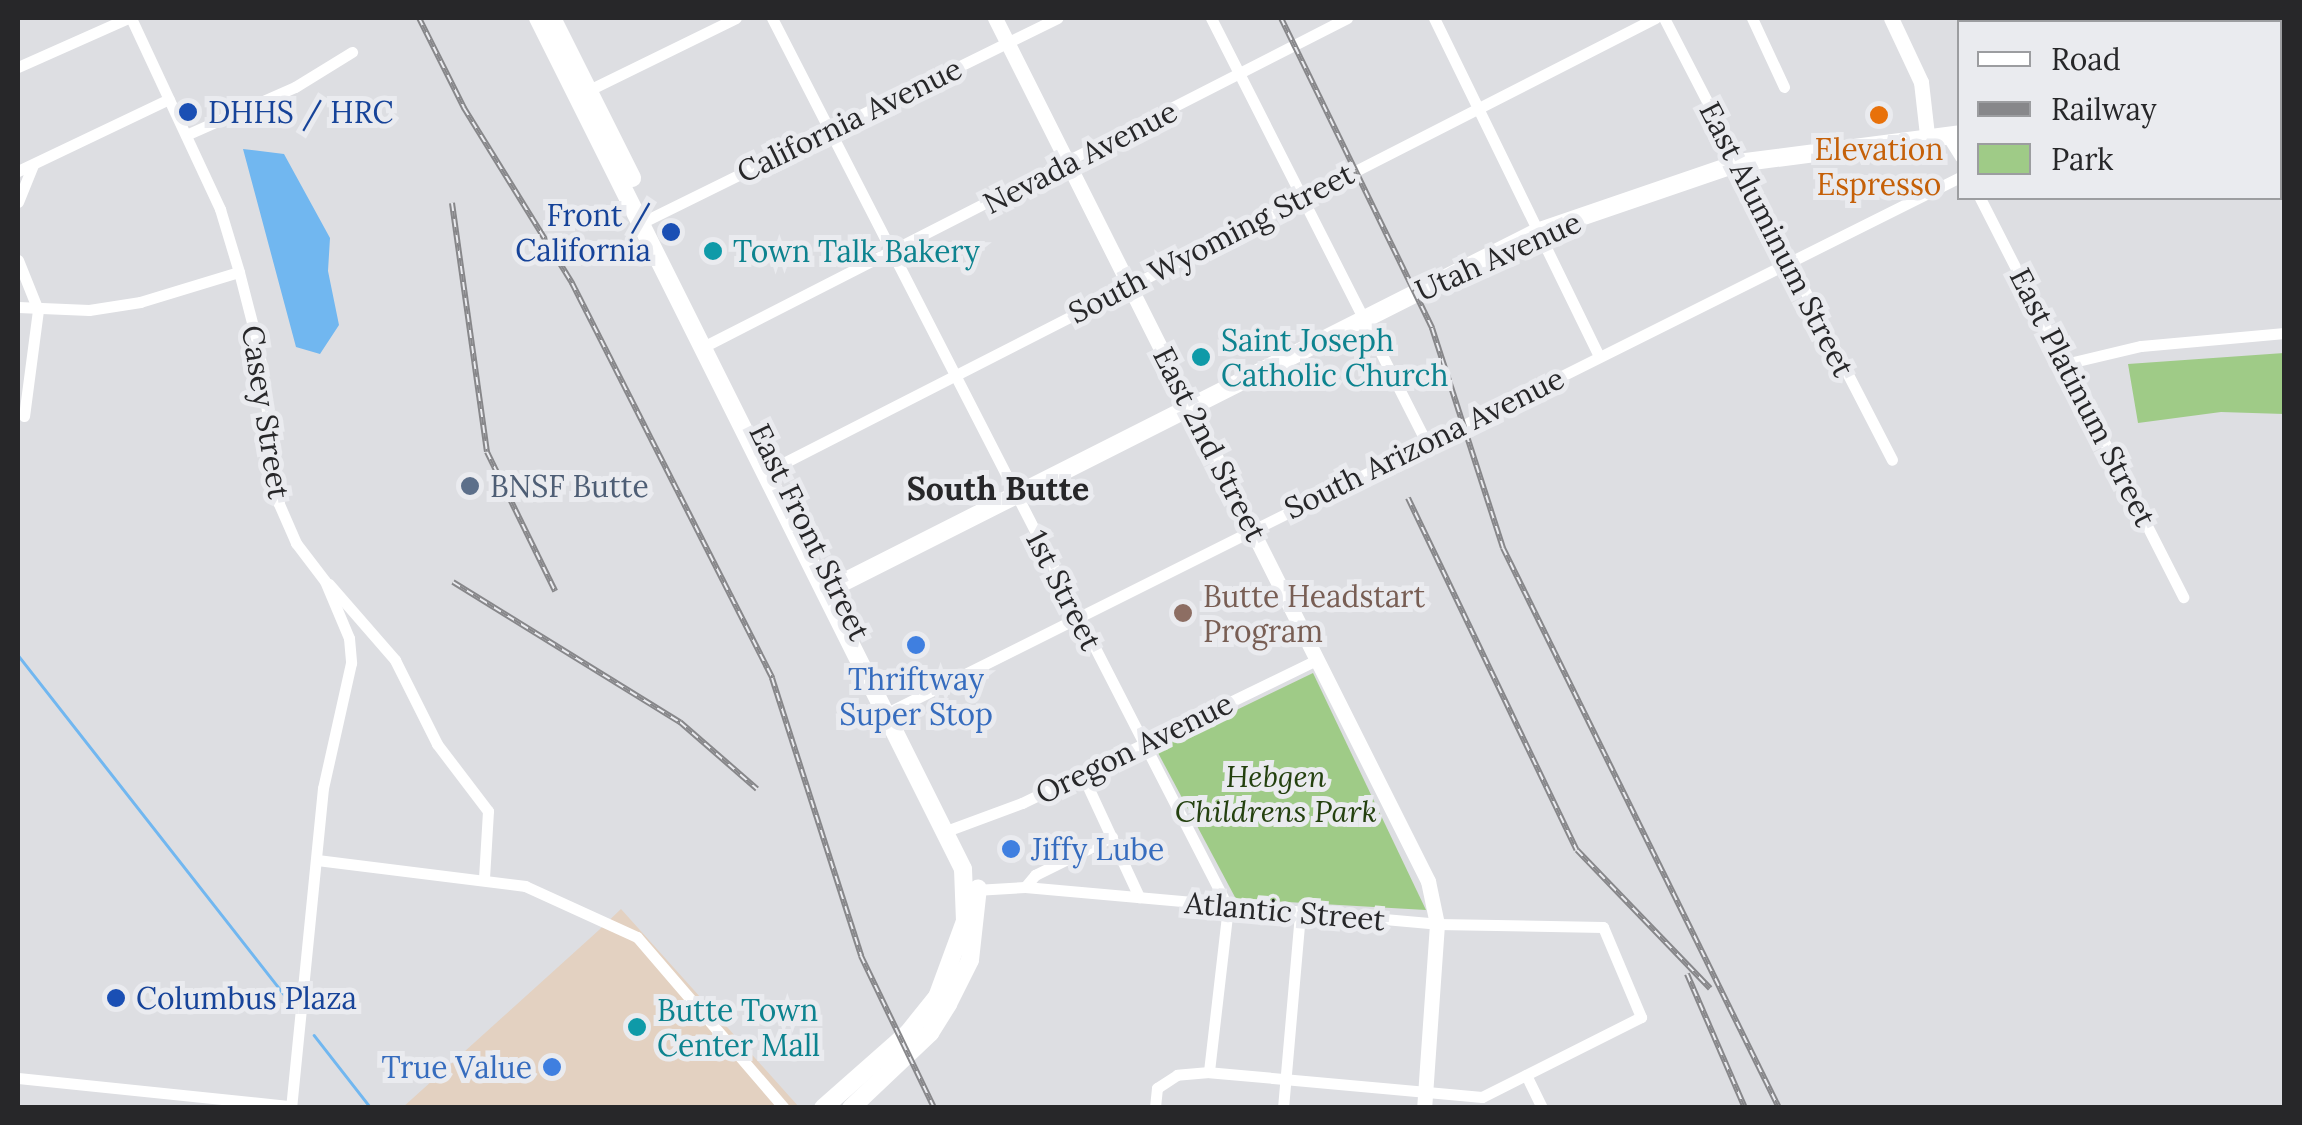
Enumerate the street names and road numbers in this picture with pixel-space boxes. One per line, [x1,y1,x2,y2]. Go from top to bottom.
street label: California Avenue [731,50,967,190]
street label: Nevada Avenue [977,93,1183,221]
street label: East Aluminum Street [1692,96,1862,382]
street label: South Wyoming Street [1062,155,1360,331]
street label: Utah Avenue [1410,204,1586,308]
street label: East Platinum Street [2002,262,2164,532]
street label: Casey Street [235,323,297,501]
street label: East 2nd Street [1146,341,1274,547]
street label: South Arizona Avenue [1278,360,1570,526]
street label: East Front Street [742,418,878,646]
street label: 1st Street [1019,524,1109,656]
street label: Oregon Avenue [1030,685,1238,811]
street label: Atlantic Street [1183,884,1387,938]

